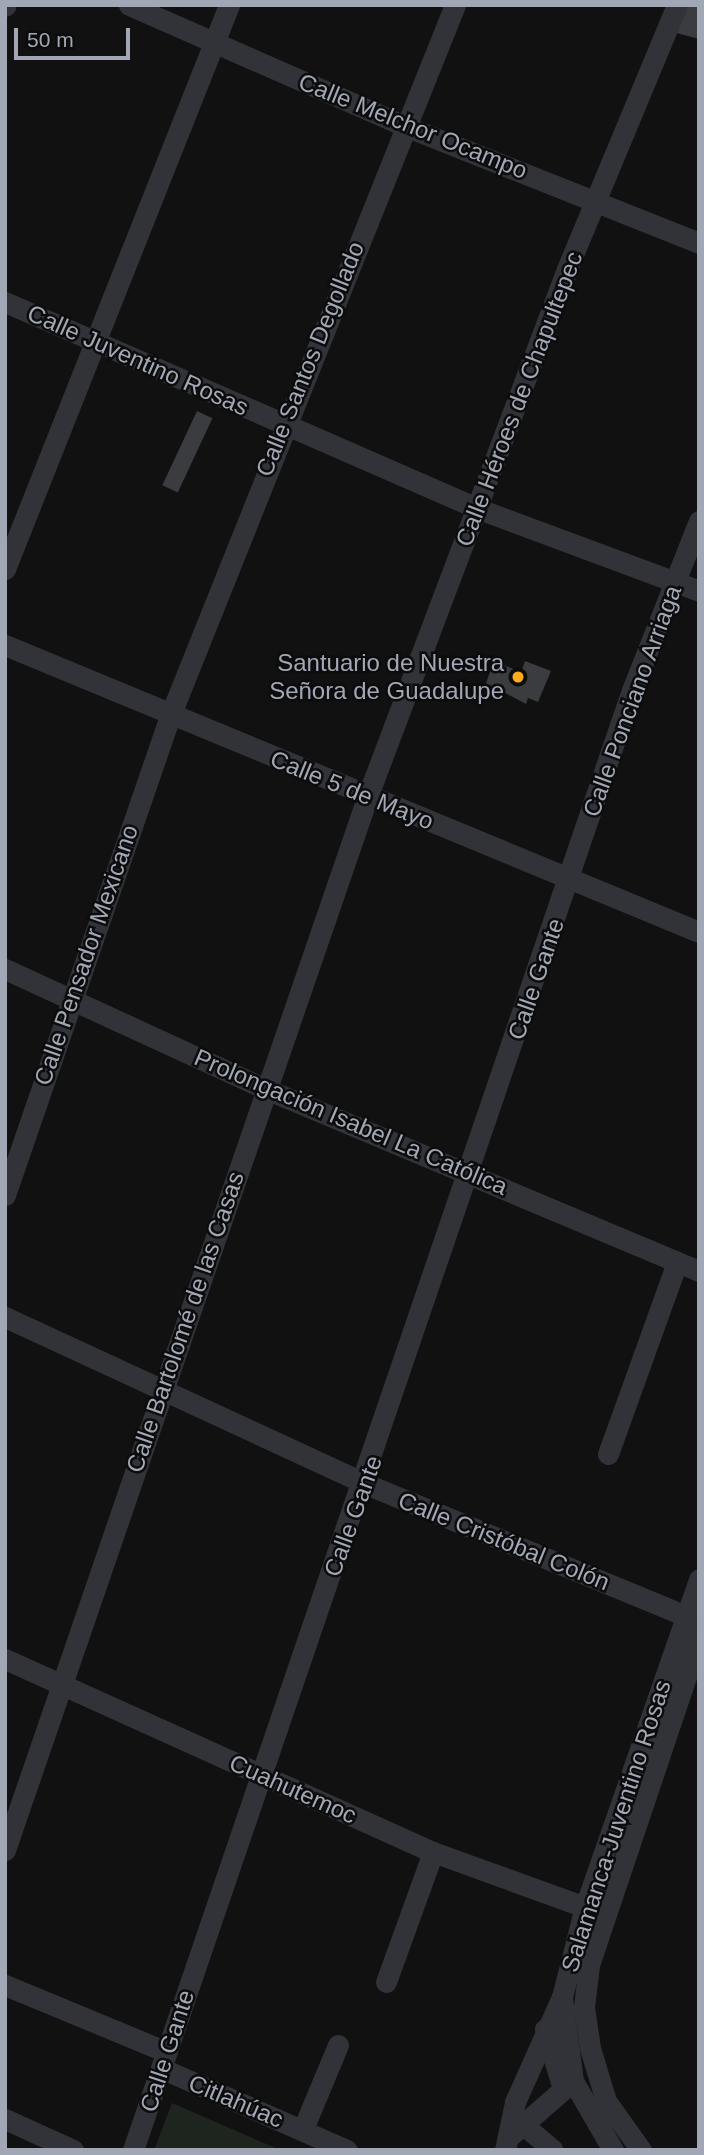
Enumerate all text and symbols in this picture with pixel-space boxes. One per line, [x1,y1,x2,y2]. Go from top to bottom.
scale bar [18,14,133,58]
text: 50 m [27,28,74,51]
street label: Calle Melchor Ocampo [294,67,532,185]
street label: Calle Santos Degollado [250,237,370,481]
street label: Calle Héroes de Chapultepec [449,247,589,551]
street label: Calle Juventino Rosas [23,298,253,422]
street label: Calle Ponciano Arriaga [576,581,688,821]
place label: Santuario de Nuestra Señora de Guadalupe [269,649,504,705]
marker: Santuario de Nuestra Señora de Guadalupe [510,669,526,685]
street label: Calle 5 de Mayo [266,744,438,836]
street label: Calle Pensador Mexicano [28,821,144,1089]
street label: Calle Gante [502,914,570,1044]
street label: Prolongación Isabel La Católica [190,1043,512,1201]
street label: Calle Bartolomé de las Casas [120,1168,250,1476]
street label: Calle Gante [318,1452,388,1580]
street label: Calle Cristóbal Colón [394,1485,614,1597]
street label: Salamanca-Juventino Rosas [555,1676,677,1976]
street label: Cuahutemoc [225,1748,361,1830]
street label: Calle Gante [134,1986,200,2116]
street label: Citlahúac [184,2068,288,2134]

